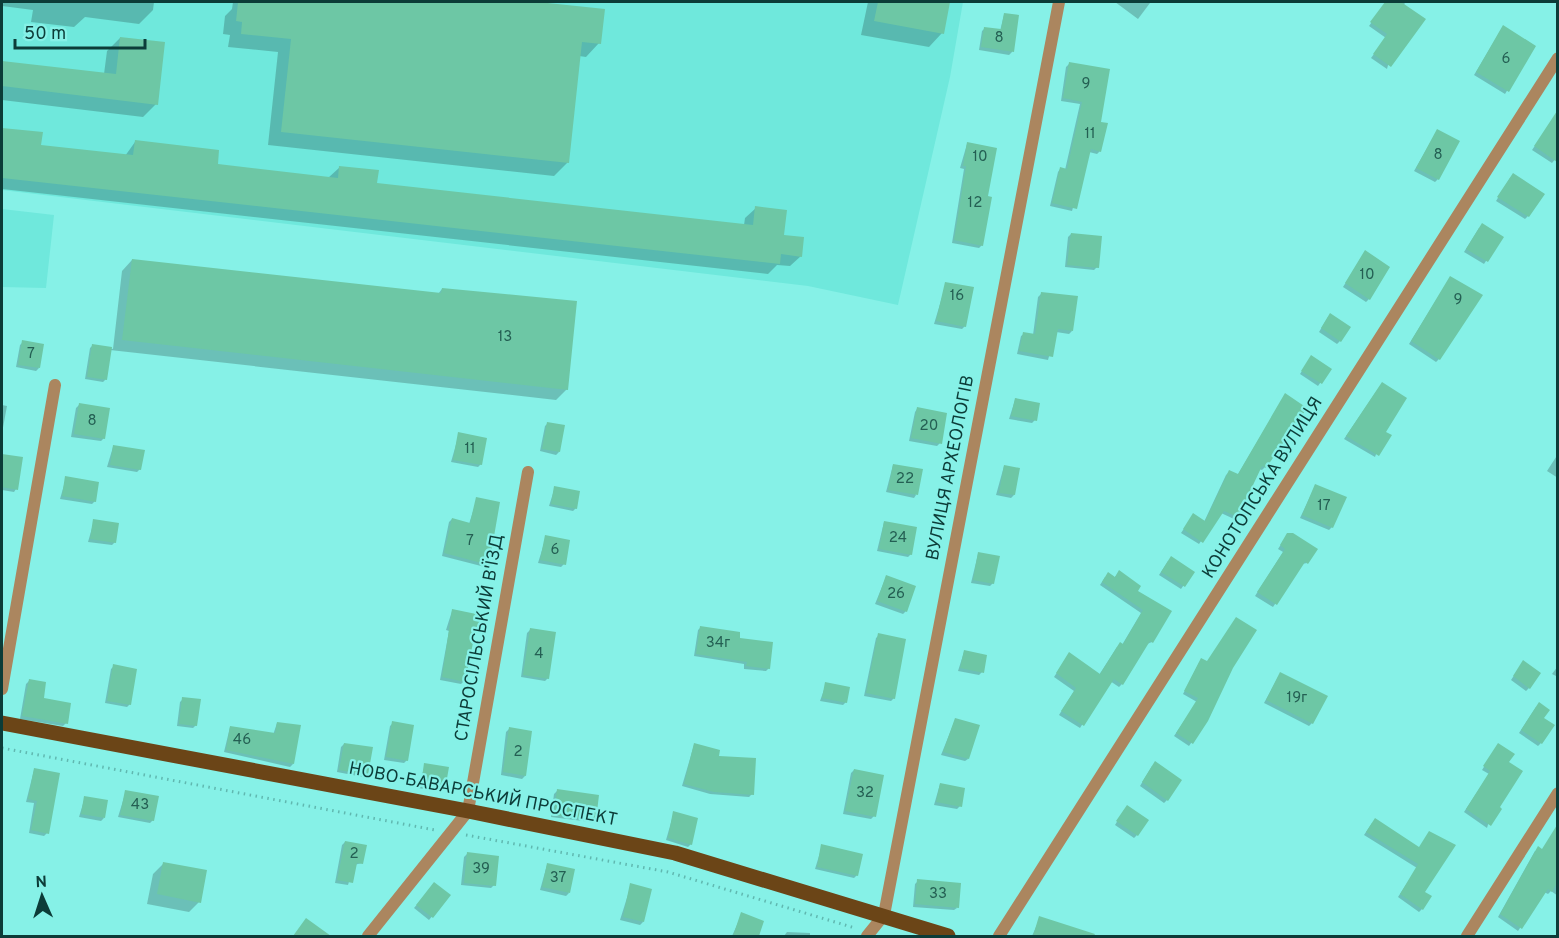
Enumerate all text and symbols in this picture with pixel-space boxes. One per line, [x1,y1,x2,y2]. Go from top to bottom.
scale bar [15,12,146,50]
text: 50 m [24,23,66,46]
house number: 8 [994,29,1004,48]
house number: 6 [1502,50,1511,69]
house number: 9 [1082,75,1090,94]
house number: 11 [1084,125,1096,144]
house number: 8 [1433,146,1443,165]
house number: 10 [972,148,988,167]
house number: 12 [968,194,982,213]
house number: 10 [1359,266,1375,285]
house number: 16 [950,287,964,306]
house number: 9 [1454,291,1462,310]
house number: 13 [498,328,512,347]
house number: 7 [27,345,35,364]
street label: ВУЛИЦЯ АРХЕОЛОГІВ [922,373,980,563]
street label: КОНОТОПСЬКА ВУЛИЦЯ [1198,393,1328,583]
house number: 8 [87,412,97,431]
house number: 20 [920,417,938,436]
house number: 11 [464,440,476,459]
house number: 22 [896,470,914,489]
house number: 17 [1317,497,1331,516]
house number: 24 [889,529,907,548]
street label: СТАРОСІЛЬСЬКИЙ В'ЇЗД [448,532,510,744]
house number: 7 [466,532,474,551]
house number: 6 [551,541,560,560]
house number: 26 [887,585,905,604]
house number: 34г [706,634,730,653]
house number: 4 [534,645,544,664]
house number: 19г [1287,689,1307,708]
house number: 46 [233,731,251,750]
house number: 2 [513,743,523,762]
street label: НОВО-БАВАРСЬКИЙ ПРОСПЕКТ [347,756,620,832]
house number: 32 [856,784,874,803]
house number: 43 [131,796,149,815]
house number: 2 [349,845,359,864]
house number: 39 [472,860,490,879]
north arrow [12,866,72,926]
house number: 37 [550,869,567,888]
text: N [35,873,48,893]
house number: 33 [929,885,947,904]

